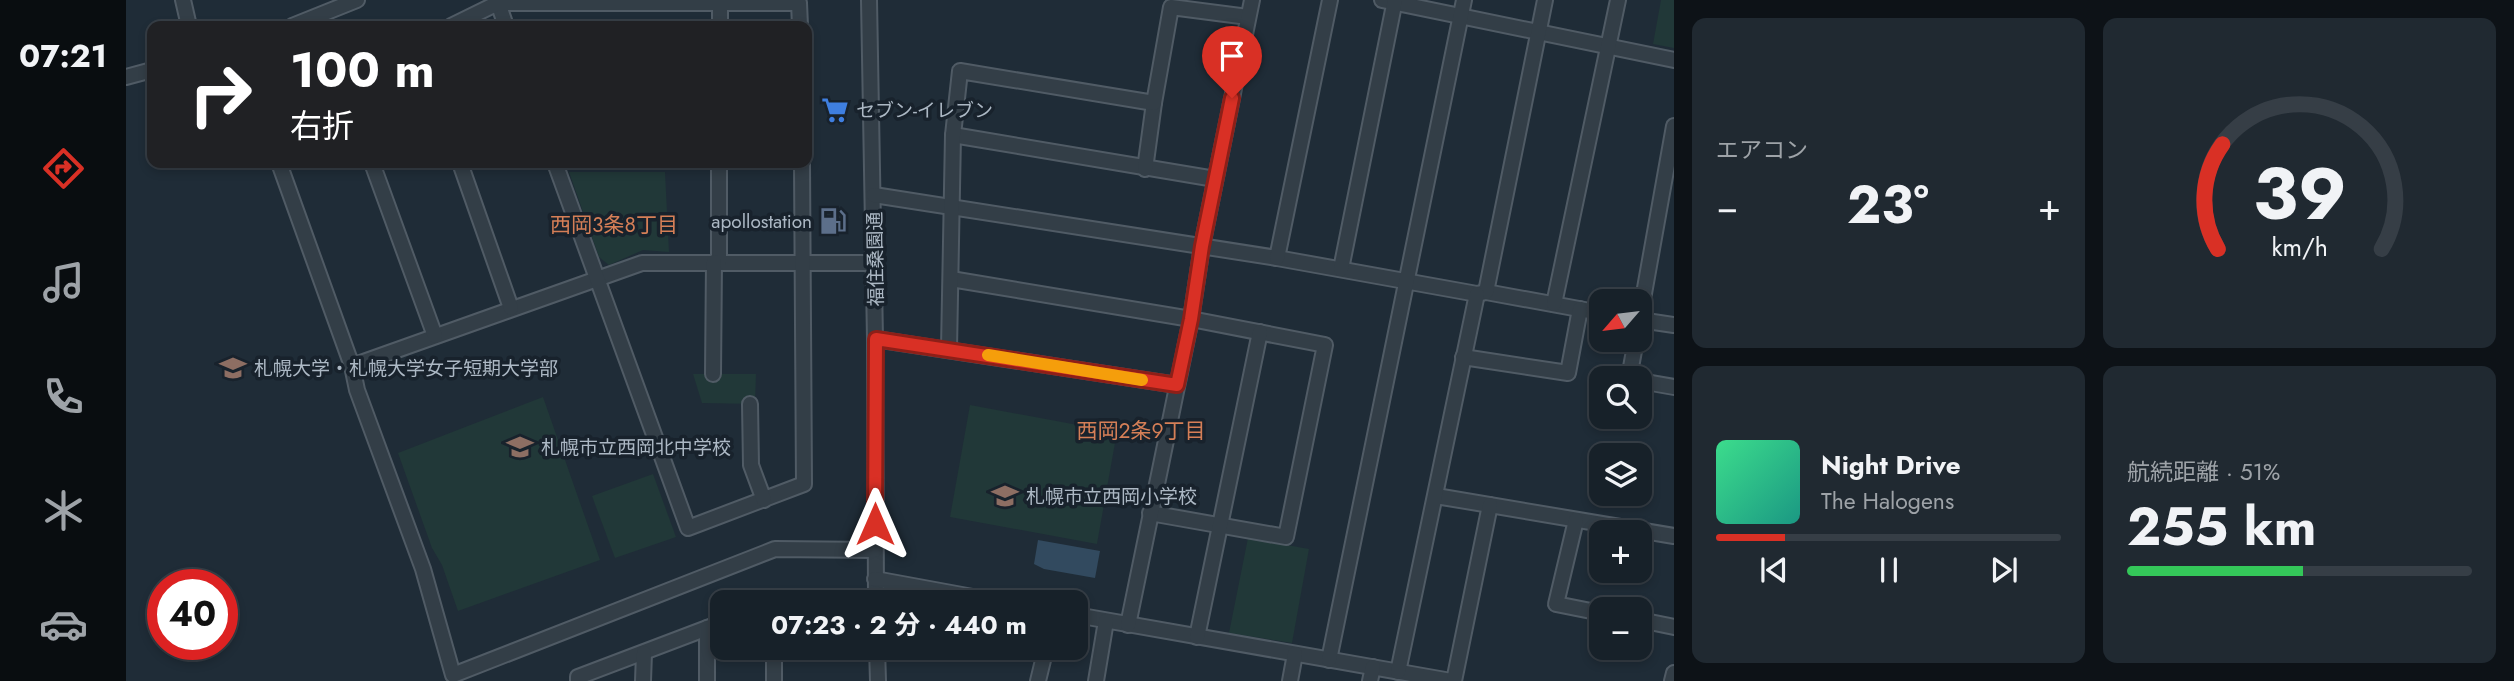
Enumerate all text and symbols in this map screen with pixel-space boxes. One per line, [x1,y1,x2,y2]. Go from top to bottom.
pin [1202,26,1262,98]
text: 07:21 [19,33,107,79]
text: 100 m [290,35,435,105]
icon: arrive [1213,37,1251,75]
icon: right [175,49,266,140]
supermarket icon: セブン-イレブン [820,95,850,125]
place label: セブン-イレブン [856,97,993,124]
text: 右折 [290,103,354,149]
text: エアコン [1716,133,1808,167]
text: 39 [2253,141,2346,246]
icon: directions [39,144,88,193]
text: 23° [1847,167,1929,243]
text: − [1716,179,1738,234]
text: + [2038,179,2061,234]
fuel station icon: apollostation [818,206,848,236]
place label: apollostation [711,208,812,235]
district label: 西岡3条8丁目 [550,210,678,240]
street label: 福住桑園通 [861,211,890,307]
text: km/h [2271,229,2328,265]
icon: music [39,258,88,307]
north arrow [1589,289,1652,352]
map controls [1589,289,1652,660]
school or university icon: 札幌大学・札幌大学女子短期大学部 [218,353,248,383]
place label: 札幌大学・札幌大学女子短期大学部 [254,355,558,382]
button: search [1589,366,1652,429]
icon: phone [39,372,88,421]
district label: 西岡2条9丁目 [1076,416,1206,446]
school or university icon: 札幌市立西岡北中学校 [505,432,535,462]
place label: 札幌市立西岡北中学校 [541,434,731,461]
button: layers [1589,443,1652,506]
text: Night Drive [1821,446,1961,484]
text: 航続距離 · 51% [2127,455,2280,489]
school or university icon: 札幌市立西岡小学校 [990,481,1020,511]
place label: 札幌市立西岡小学校 [1026,483,1197,510]
text: The Halogens [1821,484,1954,518]
icon: climate [39,486,88,535]
position arrow [838,487,912,561]
text: 255 km [2127,489,2316,565]
button: + [1589,520,1652,583]
icon: previous [1755,551,1793,589]
icon: pause [1870,551,1908,589]
icon: next [1985,551,2023,589]
speed limit sign: 40 [147,569,238,660]
button: − [1589,597,1652,660]
icon: car [39,600,88,649]
text: 07:23 · 2 分 · 440 m [771,606,1027,644]

